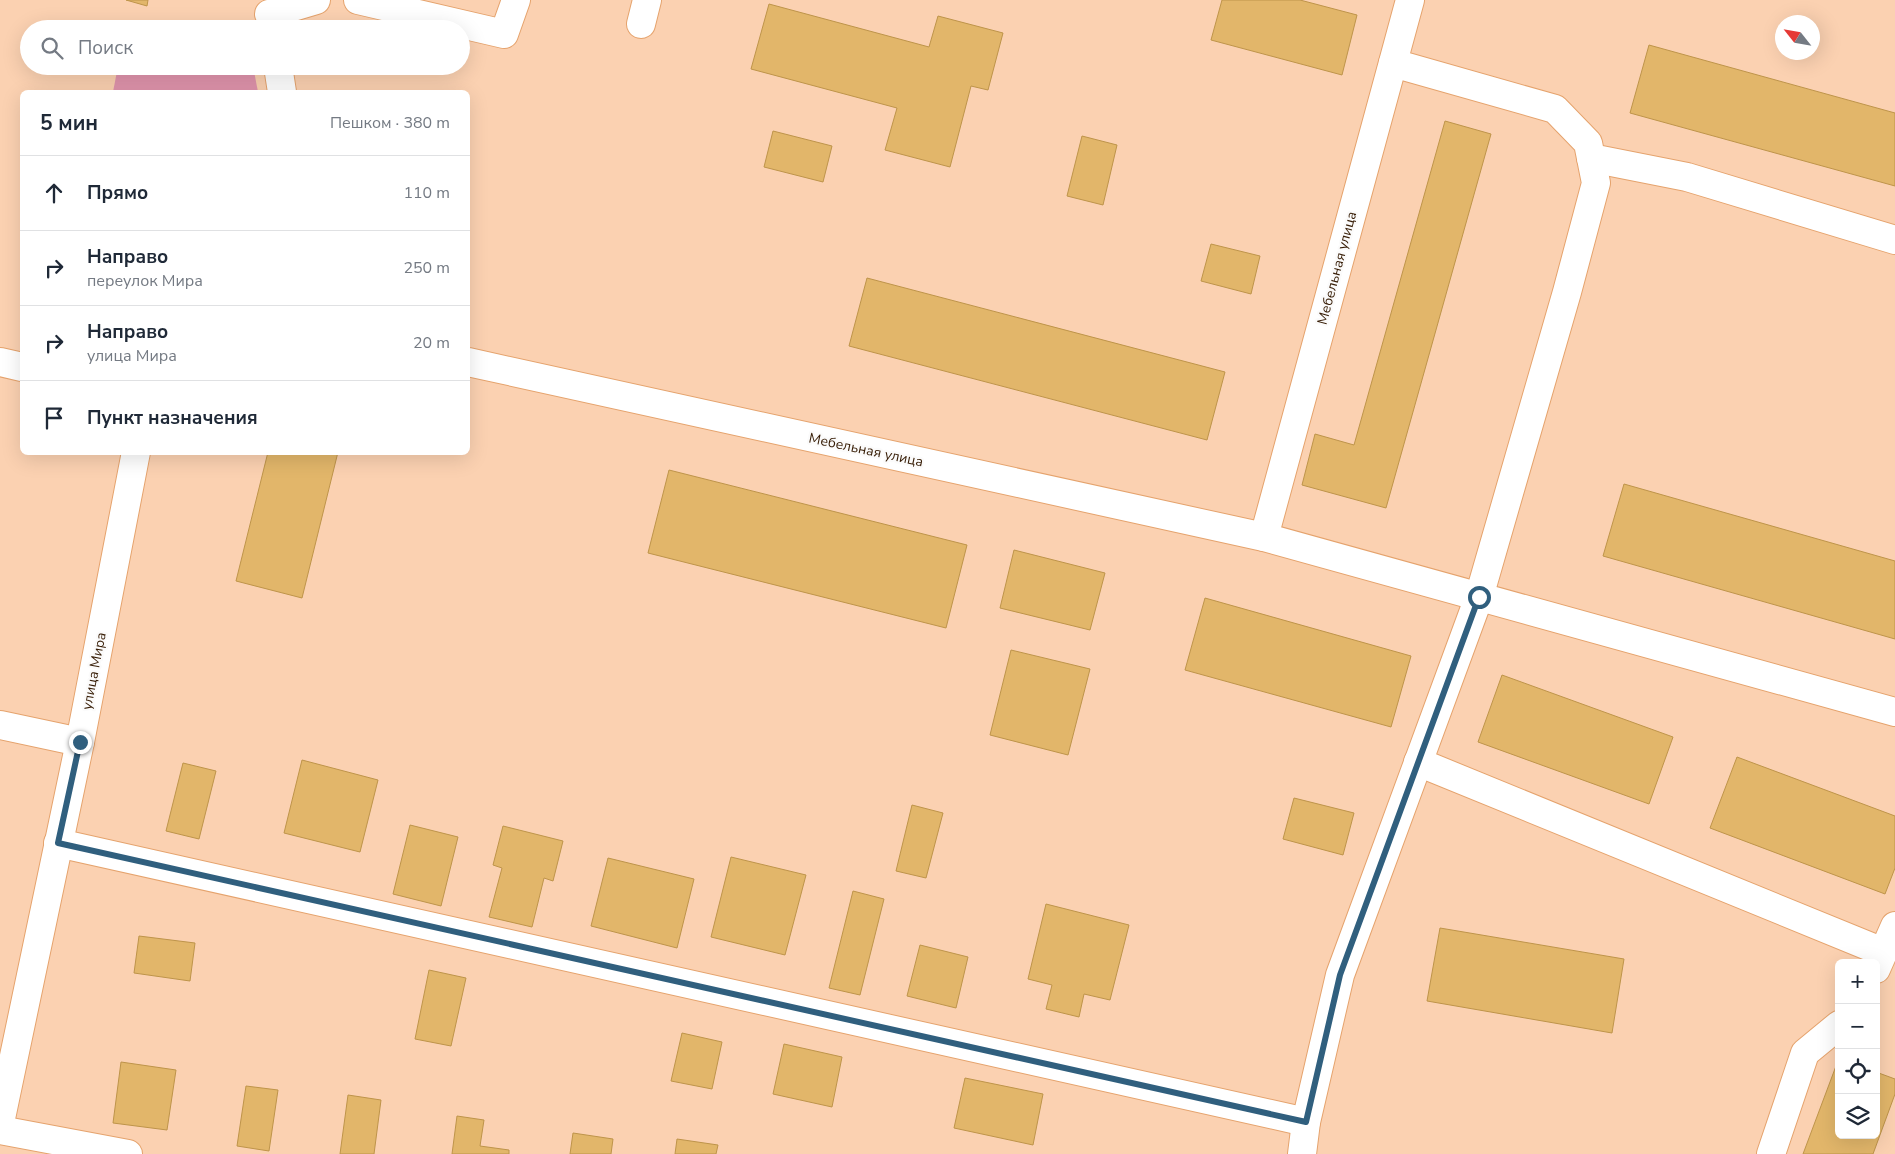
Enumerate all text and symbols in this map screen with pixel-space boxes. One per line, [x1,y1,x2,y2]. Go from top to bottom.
north arrow [1775,15,1820,60]
search box [20,20,470,75]
icon: search [38,34,66,62]
text: Поиск [78,35,133,61]
text: 5 мин [40,109,98,137]
text: Пешком · 380 m [330,112,450,134]
icon: ahead [40,179,68,207]
text: Прямо [87,180,148,206]
text: 110 m [403,182,450,204]
street label: Мебельная улица [1313,209,1361,327]
text: Направо [87,244,168,270]
icon: right [40,254,68,282]
text: 250 m [403,257,450,279]
text: переулок Мира [87,270,203,292]
text: Направо [87,319,168,345]
icon: right [40,329,68,357]
text: 20 m [413,332,450,354]
text: улица Мира [87,345,177,367]
icon: arrive [40,404,68,432]
text: Пункт назначения [87,405,258,431]
street label: Мебельная улица [807,429,925,471]
route start [1468,586,1491,609]
street label: улица Мира [77,631,111,711]
route end [69,731,92,754]
map controls [1835,959,1880,1139]
button: + [1835,959,1880,1004]
button: − [1835,1004,1880,1049]
button: locate [1835,1049,1880,1094]
button: layers [1835,1094,1880,1139]

